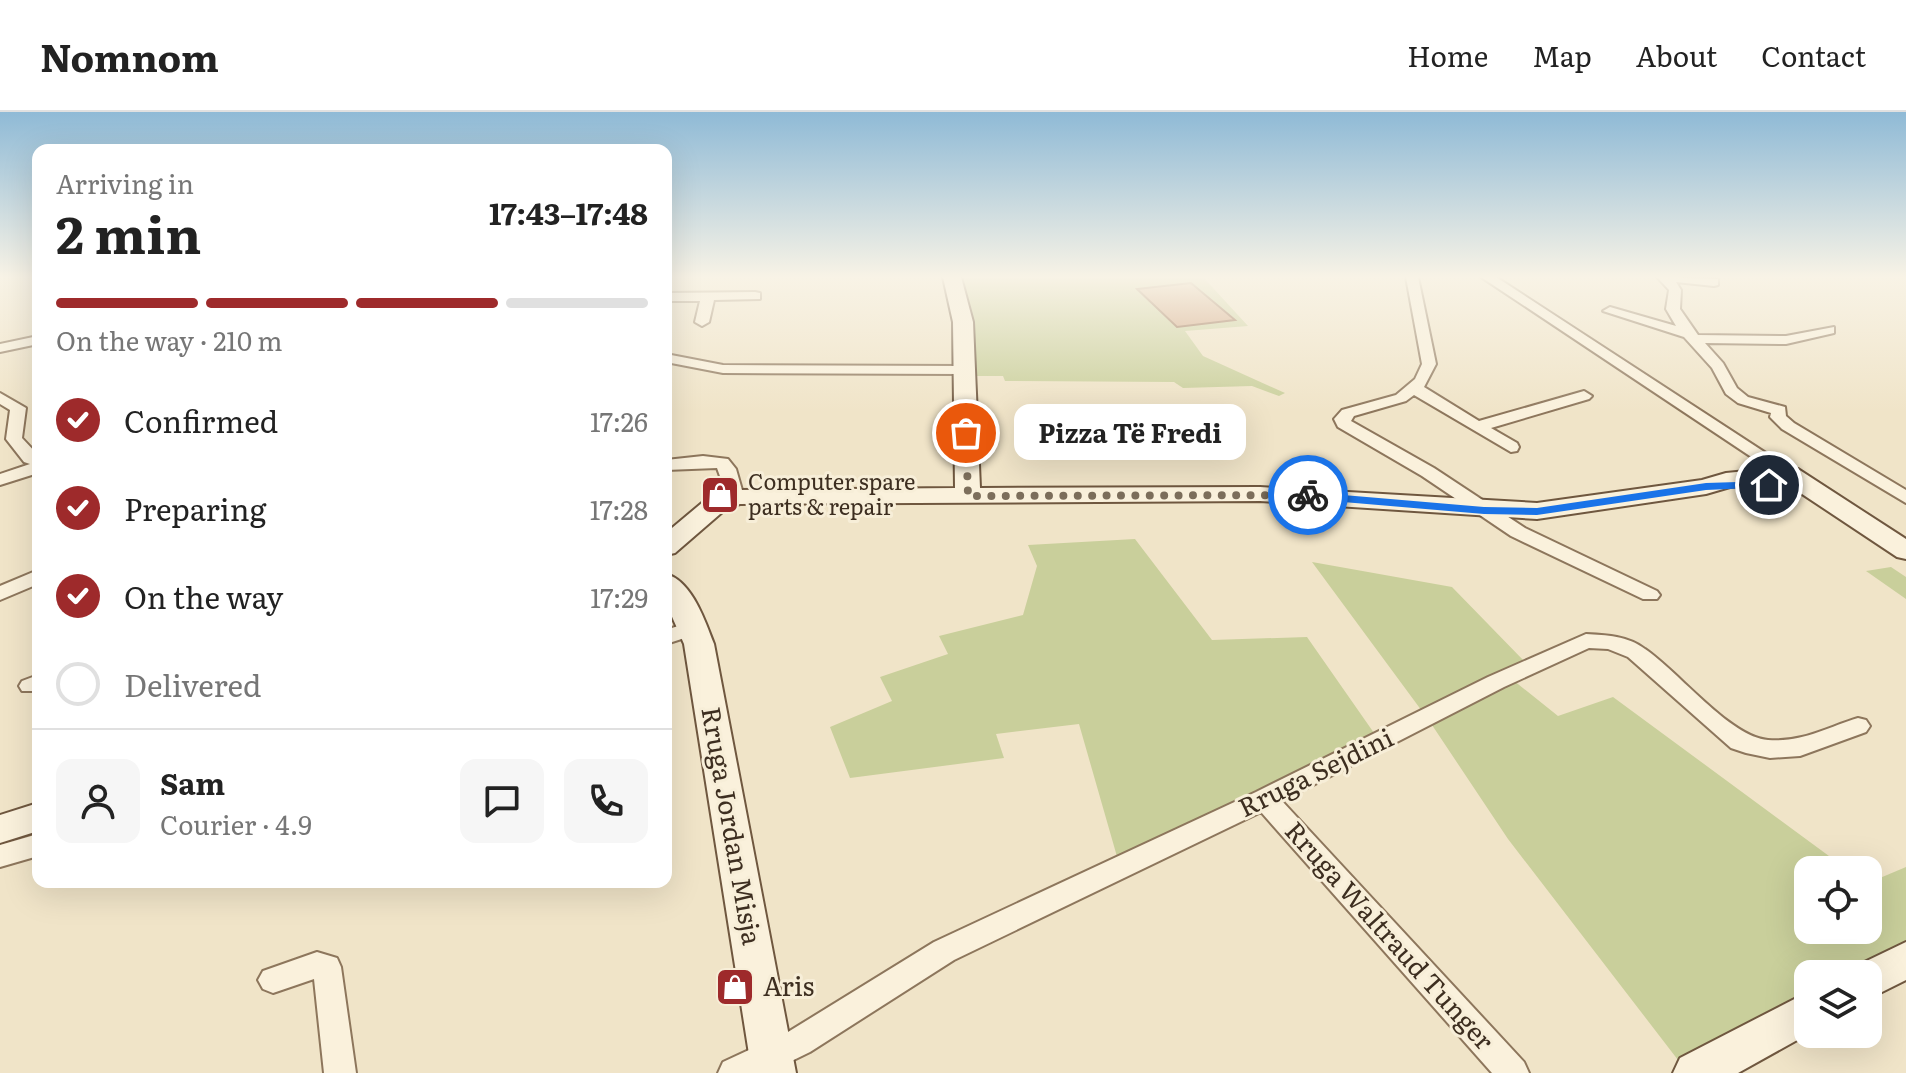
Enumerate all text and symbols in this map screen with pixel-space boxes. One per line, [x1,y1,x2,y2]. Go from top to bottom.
text: Nomnom [40,27,219,84]
text: Home [1407,34,1488,76]
text: Map [1532,34,1592,76]
text: About [1636,34,1717,76]
text: Contact [1761,34,1866,76]
text: Arriving in [56,163,194,202]
text: 17:43–17:48 [489,190,648,234]
text: 2 min [56,193,201,270]
text: On the way · 210 m [56,320,282,359]
icon: check [56,398,100,442]
text: Confirmed [124,398,278,442]
pin [932,399,1000,467]
text: 17:26 [590,401,648,440]
callout: Pizza Të Fredi [1014,405,1246,461]
icon: bag [944,411,988,455]
text: Pizza Të Fredi [1038,412,1222,451]
pin [1735,451,1803,519]
courier [1268,455,1348,535]
icon: home [1747,463,1791,507]
place label: Computer spare parts & repair [748,464,916,522]
icon: bike [1286,473,1330,517]
shop icon: Computer spare parts & repair [699,474,741,516]
icon: check [56,486,100,530]
text: Preparing [124,486,266,530]
text: 17:28 [590,489,648,528]
icon: check [56,574,100,618]
text: On the way [124,574,283,618]
text: 17:29 [590,577,648,616]
text: Delivered [124,662,261,706]
street label: Rruga Jordan Misja [693,703,774,948]
street label: Rruga Sejdini [1231,716,1399,825]
button: person [56,759,140,843]
button: chat [460,759,544,843]
button: phone [564,759,648,843]
text: Sam [160,760,225,804]
text: Courier · 4.9 [160,804,312,843]
street label: Rruga Waltraud Tunger [1277,811,1505,1058]
map controls [1794,856,1882,1048]
button: locate [1794,856,1882,944]
button: layers [1794,960,1882,1048]
place label: Aris [763,965,814,1004]
shop icon: Aris [714,966,756,1008]

